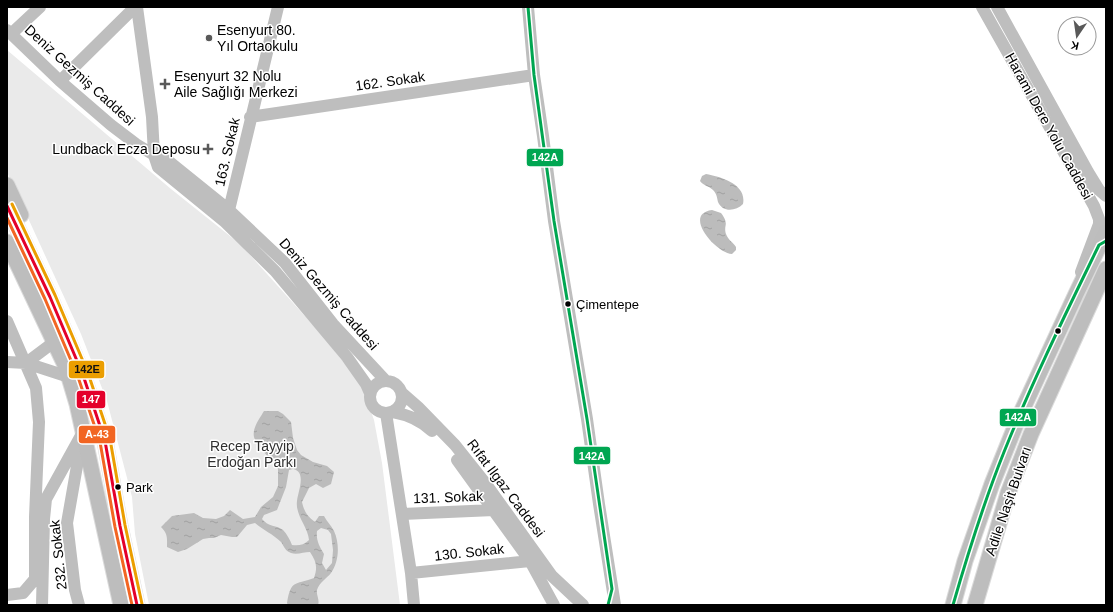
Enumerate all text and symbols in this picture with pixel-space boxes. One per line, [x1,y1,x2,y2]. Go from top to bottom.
north arrow [1057,16,1097,56]
street label: Deniz Gezmiş Caddesi [22,21,138,129]
place label: Esenyurt 80. Yıl Ortaokulu [217,22,298,54]
marker: Esenyurt 80. Yıl Ortaokulu [204,33,214,43]
text: K [1069,39,1080,52]
street label: Harami Dere Yolu Caddesi [1002,50,1096,202]
place label: Esenyurt 32 Nolu Aile Sağlığı Merkezi [174,68,298,100]
street label: 162. Sokak [354,68,427,94]
marker: Esenyurt 32 Nolu Aile Sağlığı Merkezi [159,78,171,90]
street label: 163. Sokak [211,115,243,188]
place label: Lundback Ecza Deposu [52,141,200,157]
marker: Lundback Ecza Deposu [203,144,213,154]
line badge: 142A [526,148,564,167]
text: 142A [532,151,558,163]
street label: Deniz Gezmiş Caddesi [276,235,382,353]
place label: Çimentepe [576,297,639,312]
marker: Çimentepe [563,299,573,309]
unlabelled marker [1053,326,1063,336]
line badge: 142E [68,360,105,379]
text: 142E [74,363,100,375]
line badge: 147 [76,390,106,409]
text: 147 [82,393,100,405]
line badge: 142A [999,408,1037,427]
text: 142A [1005,411,1031,423]
line badge: A-43 [78,425,116,444]
text: A-43 [85,428,109,440]
street label: Rıfat Ilgaz Caddesi [464,436,548,540]
park label: Recep Tayyip Erdoğan Parkı [207,438,297,470]
street label: Adile Naşit Bulvarı [982,444,1034,558]
line badge: 142A [573,446,611,465]
text: 142A [579,450,605,462]
place label: Park [126,480,153,495]
marker: Park [113,482,123,492]
street label: 131. Sokak [413,488,484,506]
street label: 232. Sokak [46,518,70,591]
street label: 130. Sokak [433,540,506,564]

